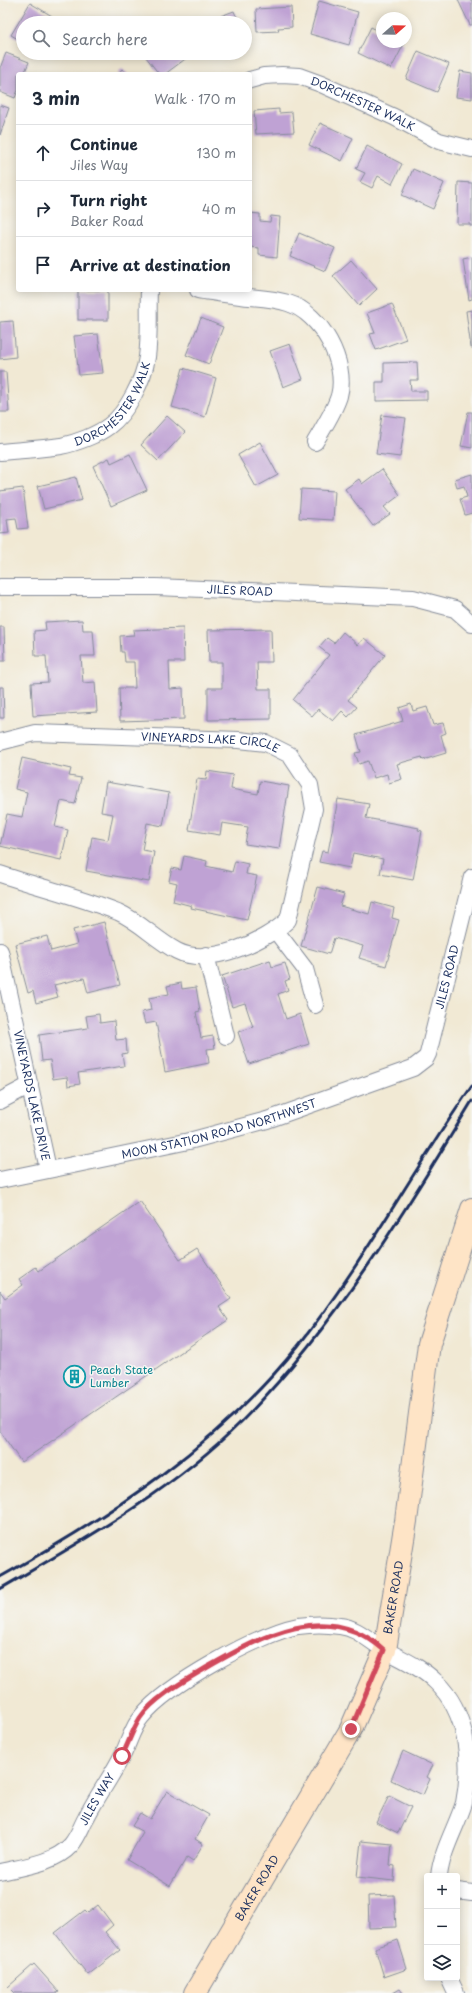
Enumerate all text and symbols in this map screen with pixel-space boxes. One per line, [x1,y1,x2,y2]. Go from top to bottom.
north arrow [376,12,412,48]
search box [16,16,252,60]
icon: search [30,27,52,49]
text: Search here [62,27,148,50]
street label: DORCHESTER WALK [308,72,419,135]
text: 3 min [32,85,80,111]
text: Walk · 170 m [154,89,236,108]
text: Continue [70,132,138,155]
icon: ahead [32,142,54,164]
text: 130 m [197,143,236,162]
text: Jiles Way [70,155,128,174]
text: Turn right [70,188,147,211]
icon: right [32,198,54,220]
text: 40 m [202,199,236,218]
text: Baker Road [70,211,144,230]
text: Arrive at destination [70,253,231,276]
icon: arrive [32,254,54,276]
street label: DORCHESTER WALK [71,359,154,450]
street label: JILES ROAD [207,580,273,600]
street label: VINEYARDS LAKE CIRCLE [141,728,283,757]
street label: JILES ROAD [430,943,463,1011]
street label: VINEYARDS LAKE DRIVE [10,1029,55,1162]
street label: MOON STATION ROAD NORTHWEST [120,1094,319,1163]
place label: Peach State Lumber [90,1361,153,1391]
building icon: Peach State Lumber [61,1363,87,1389]
street label: BAKER ROAD [379,1559,407,1635]
route end [342,1720,360,1738]
route start [113,1747,131,1765]
street label: JILES WAY [75,1769,119,1828]
street label: BAKER ROAD [230,1851,283,1924]
map controls [424,1873,460,1981]
button: + [424,1873,460,1909]
button: − [424,1909,460,1945]
button: layers [424,1945,460,1981]

